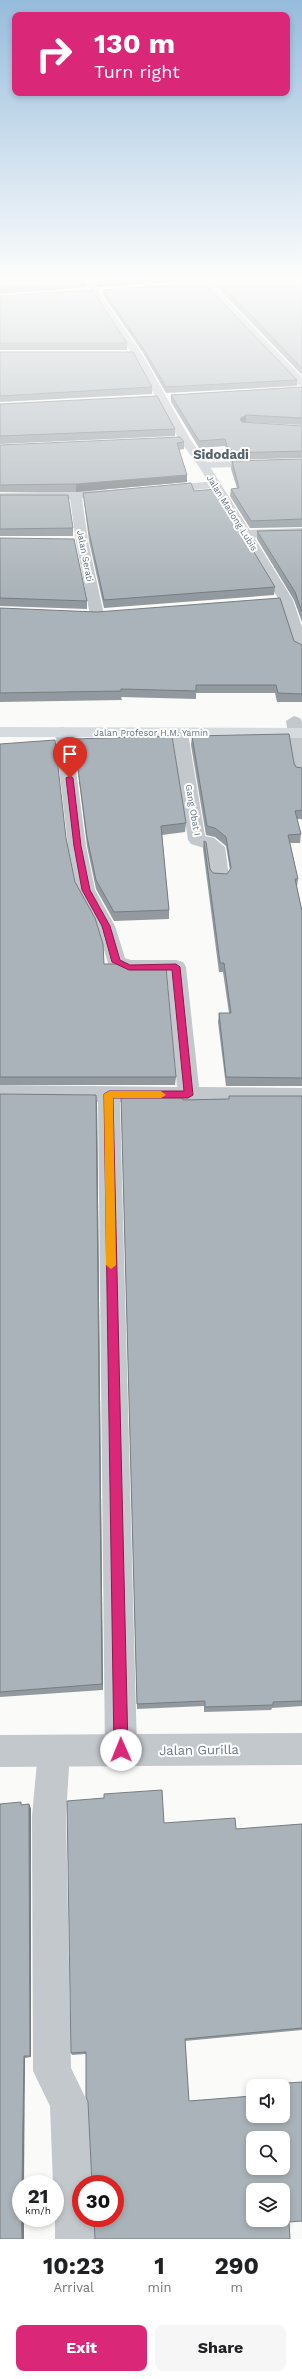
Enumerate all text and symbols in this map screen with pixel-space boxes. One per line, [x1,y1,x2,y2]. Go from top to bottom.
text: 130 m [94,27,175,60]
icon: right [28,28,80,80]
text: Turn right [94,61,180,82]
district label: Sidodadi [193,447,249,462]
street label: Jalan Madong Lubis [205,473,260,553]
street label: Jalan Serati [75,529,95,583]
street label: Jalan Profesor H.M. Yamin [94,728,208,738]
pin [53,737,87,778]
icon: arrive [59,743,81,765]
street label: Gang Obat I [184,784,202,836]
position arrow [100,1729,142,1771]
street label: Jalan Gurilla [159,1742,240,1758]
map controls [246,2079,290,2227]
button: sound [246,2079,290,2123]
button: search [246,2131,290,2175]
speed limit sign: 30 [72,2175,124,2227]
button: layers [246,2183,290,2227]
text: 21 [28,2184,48,2208]
text: km/h [25,2205,51,2216]
text: 10:23 [43,2252,105,2280]
text: 1 [154,2252,165,2280]
text: 290 [214,2252,259,2280]
text: Arrival [53,2280,94,2295]
text: min [148,2280,171,2295]
text: m [231,2280,243,2295]
button: Exit [16,2325,147,2371]
button: Share [155,2325,286,2371]

